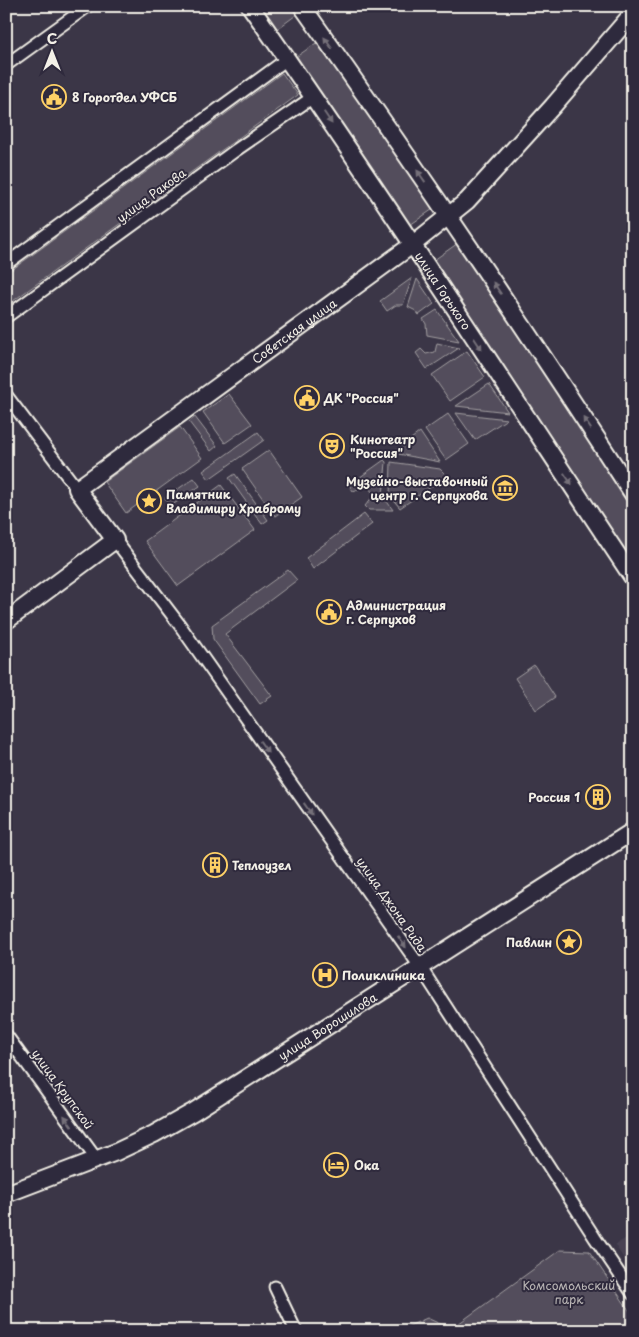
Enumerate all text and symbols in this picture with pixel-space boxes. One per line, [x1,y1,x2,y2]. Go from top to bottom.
north arrow [28,28,78,78]
text: С [47,28,57,49]
one-way arrow [323,36,333,50]
public building icon: 8 Горотдел УФСБ [41,84,67,110]
place label: 8 Горотдел УФСБ [72,88,177,106]
one-way arrow [323,111,332,125]
street label: улица Ракова [113,163,190,226]
one-way arrow [416,169,426,183]
street label: улица Горького [411,248,476,333]
one-way arrow [492,282,501,295]
street label: Советская улица [248,294,341,368]
one-way arrow [473,337,483,351]
public building icon: ДК "Россия" [294,385,320,411]
place label: ДК "Россия" [323,389,399,407]
one-way arrow [582,417,592,430]
place label: Кинотеатр "Россия" [350,430,416,462]
theatre icon: Кинотеатр "Россия" [319,433,345,459]
place label: Музейно-выставочный центр г. Серпухова [346,472,488,504]
one-way arrow [563,473,572,486]
museum icon: Музейно-выставочный центр г. Серпухова [492,475,518,501]
place label: Памятник Владимиру Храброму [166,485,301,517]
place icon: Памятник Владимиру Храброму [136,488,162,514]
place label: Администрация г. Серпухов [346,596,446,628]
public building icon: Администрация г. Серпухов [316,599,342,625]
one-way arrow [259,740,269,754]
building icon: Россия 1 [585,784,611,810]
place label: Россия 1 [528,788,580,806]
one-way arrow [303,802,313,816]
building icon: Теплоузел [202,852,228,878]
street label: улица Джона Рида [352,853,432,955]
place label: Теплоузел [232,856,291,874]
place icon: Павлин [556,929,582,955]
place label: Павлин [506,933,552,951]
one-way arrow [397,935,407,948]
hospital icon: Поликлиника [312,962,338,988]
place label: Поликлиника [342,966,426,984]
street label: улица Ворошилова [275,988,381,1064]
street label: улица Крупской [28,1045,98,1133]
one-way arrow [63,1114,73,1127]
hotel icon: Ока [323,1152,349,1178]
place label: Ока [354,1156,379,1174]
park label: Комсомольский парк [523,1276,615,1308]

